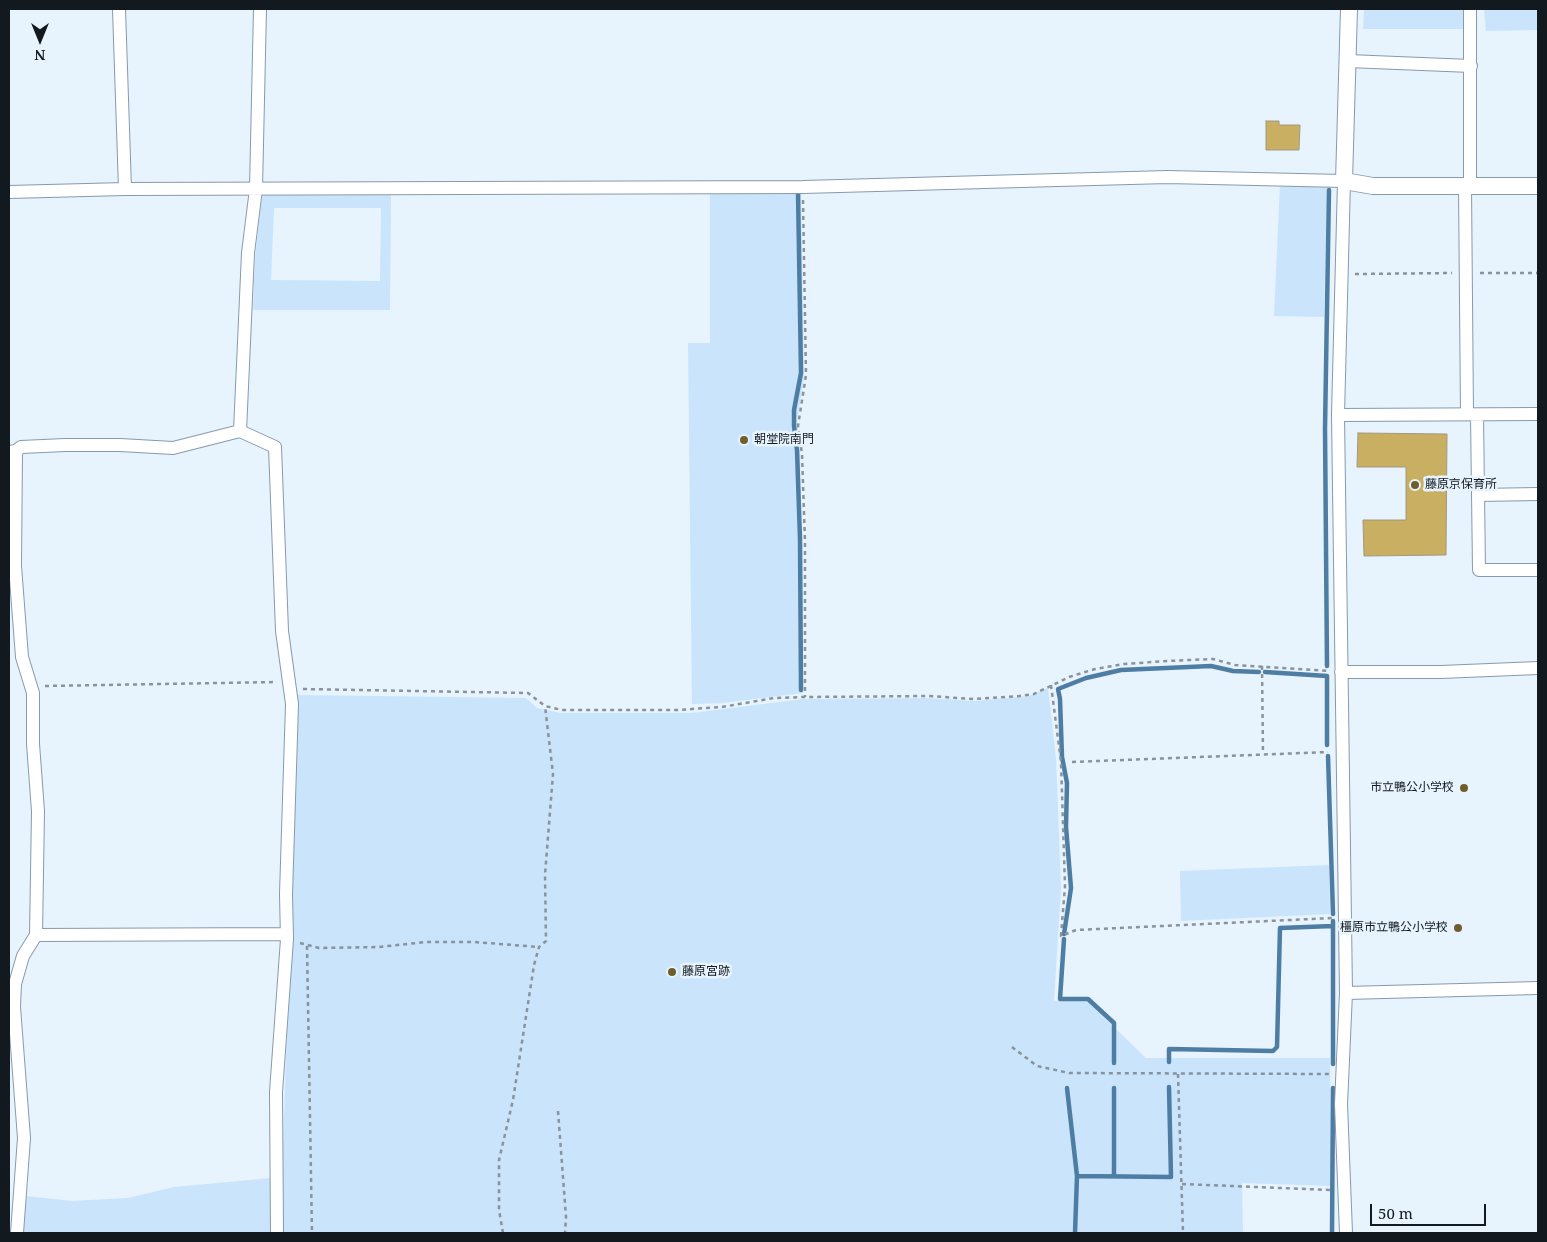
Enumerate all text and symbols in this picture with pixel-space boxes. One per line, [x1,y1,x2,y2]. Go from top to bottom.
north arrow [15,15,65,65]
text: N [34,46,46,65]
place label: 朝堂院南門 [754,433,814,447]
marker: 朝堂院南門 [738,434,750,446]
place label: 藤原京保育所 [1425,478,1497,492]
marker: 藤原京保育所 [1409,479,1421,491]
place label: 市立鴨公小学校 [1370,781,1454,795]
marker: 市立鴨公小学校 [1458,782,1470,794]
place label: 橿原市立鴨公小学校 [1340,921,1448,935]
marker: 橿原市立鴨公小学校 [1452,922,1464,934]
place label: 藤原宮跡 [682,965,730,979]
marker: 藤原宮跡 [666,966,678,978]
scale bar [1372,1194,1488,1226]
text: 50 m [1378,1203,1413,1223]

